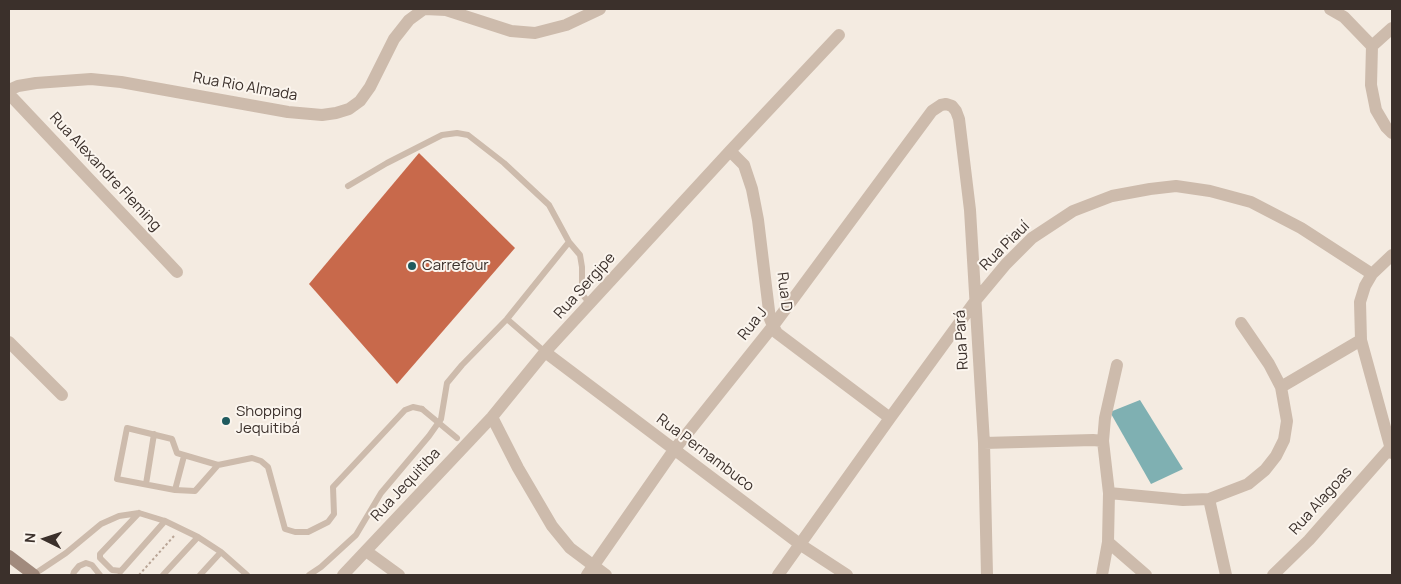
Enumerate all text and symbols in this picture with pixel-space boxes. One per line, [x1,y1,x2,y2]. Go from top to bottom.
street label: Rua Rio Almada [191,69,299,105]
street label: Rua Alexandre Fleming [45,109,165,235]
street label: Rua Piauí [976,217,1034,275]
street label: Rua Sergipe [551,249,619,323]
place label: Carrefour [422,257,489,275]
marker: Carrefour [406,260,418,272]
street label: Rua D [773,271,795,313]
street label: Rua J [735,304,771,344]
street label: Rua Pará [951,309,973,371]
place label: Shopping Jequitibá [236,403,302,438]
street label: Rua Pernambuco [653,410,757,496]
marker: Shopping Jequitibá [220,415,232,427]
street label: Rua Jequitiba [368,445,444,525]
street label: Rua Alagoas [1286,463,1356,539]
north arrow [20,514,70,564]
text: N [20,532,39,544]

